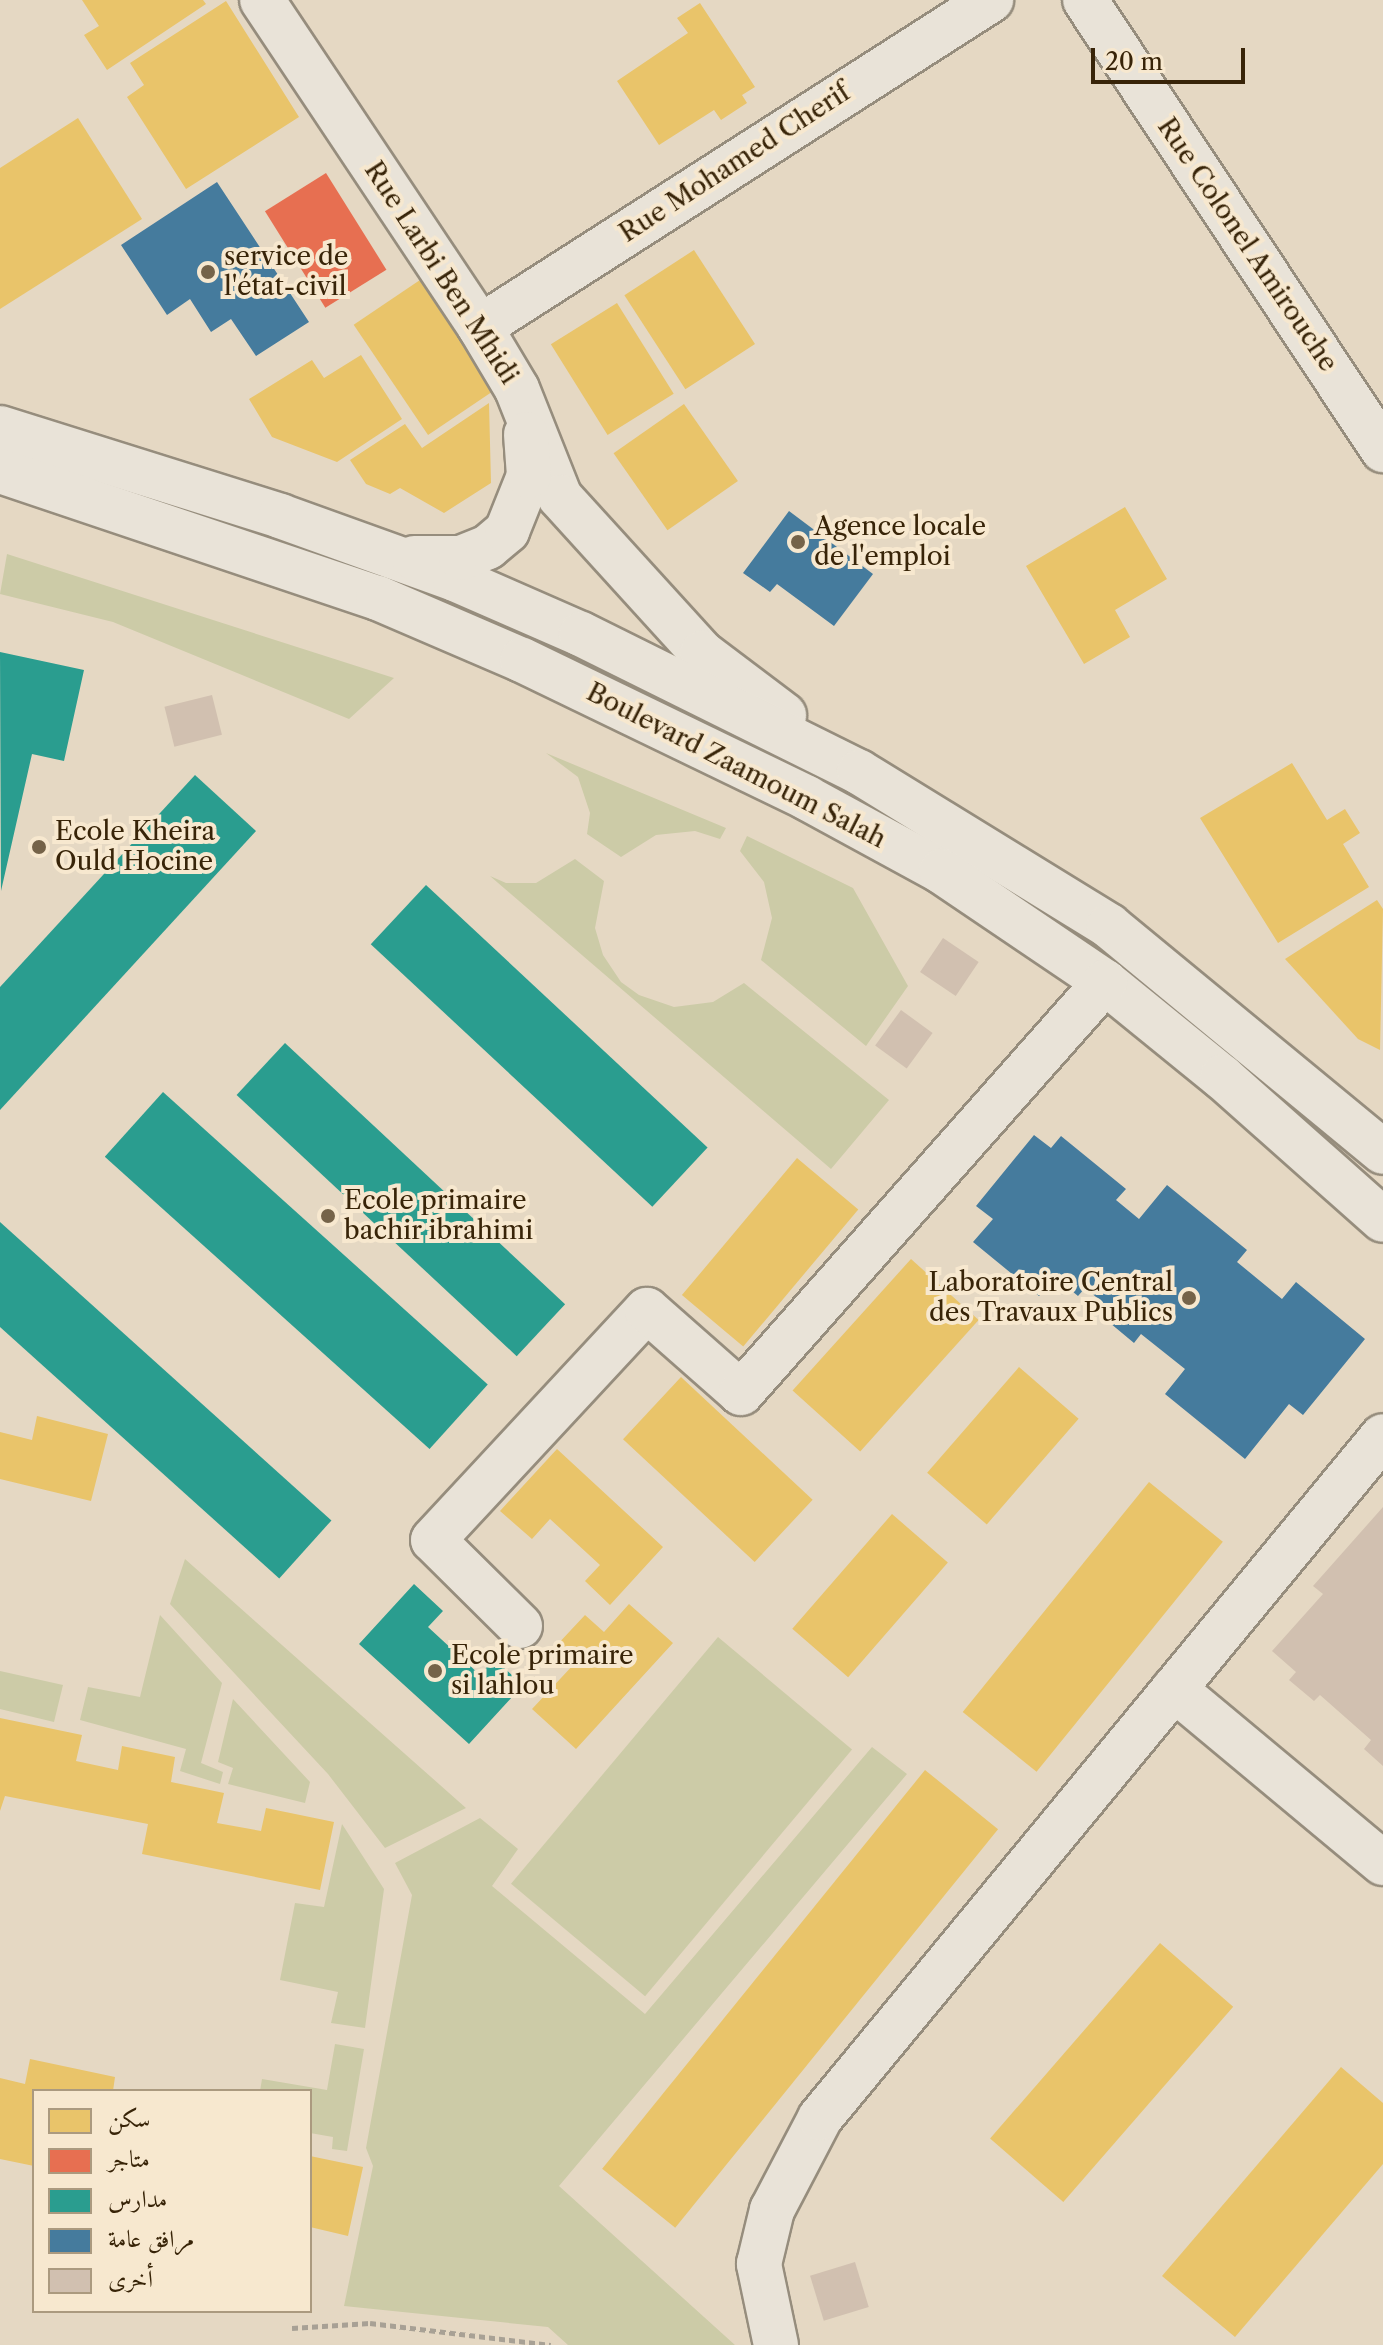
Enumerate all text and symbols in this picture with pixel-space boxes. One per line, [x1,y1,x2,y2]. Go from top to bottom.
scale bar [1095,32,1249,82]
text: 20 m [1105,47,1163,76]
street label: Rue Mohamed Cherif [614,77,856,249]
street label: Rue Colonel Amirouche [1150,112,1344,378]
street label: Rue Larbi Ben Mhidi [357,156,525,390]
place label: service de l'état-civil [224,241,348,302]
marker: service de l'état-civil [199,263,217,281]
place label: Agence locale de l'emploi [814,511,986,572]
marker: Agence locale de l'emploi [789,533,807,551]
street label: Boulevard Zaamoum Salah [581,677,891,855]
place label: Ecole Kheira Ould Hocine [55,816,215,878]
marker: Ecole Kheira Ould Hocine [30,838,48,856]
place label: Ecole primaire bachir ibrahimi [344,1185,534,1246]
marker: Ecole primaire bachir ibrahimi [319,1207,337,1225]
place label: Laboratoire Central des Travaux Publics [928,1267,1173,1328]
marker: Laboratoire Central des Travaux Publics [1180,1289,1198,1307]
place label: Ecole primaire si lahlou [451,1640,634,1702]
marker: Ecole primaire si lahlou [426,1662,444,1680]
legend [32,2089,312,2313]
text: سكن [108,2104,151,2133]
text: متاجر [108,2144,150,2173]
text: مدارس [108,2184,167,2213]
text: مرافق عامة [108,2224,194,2253]
text: أخرى [108,2264,153,2293]

